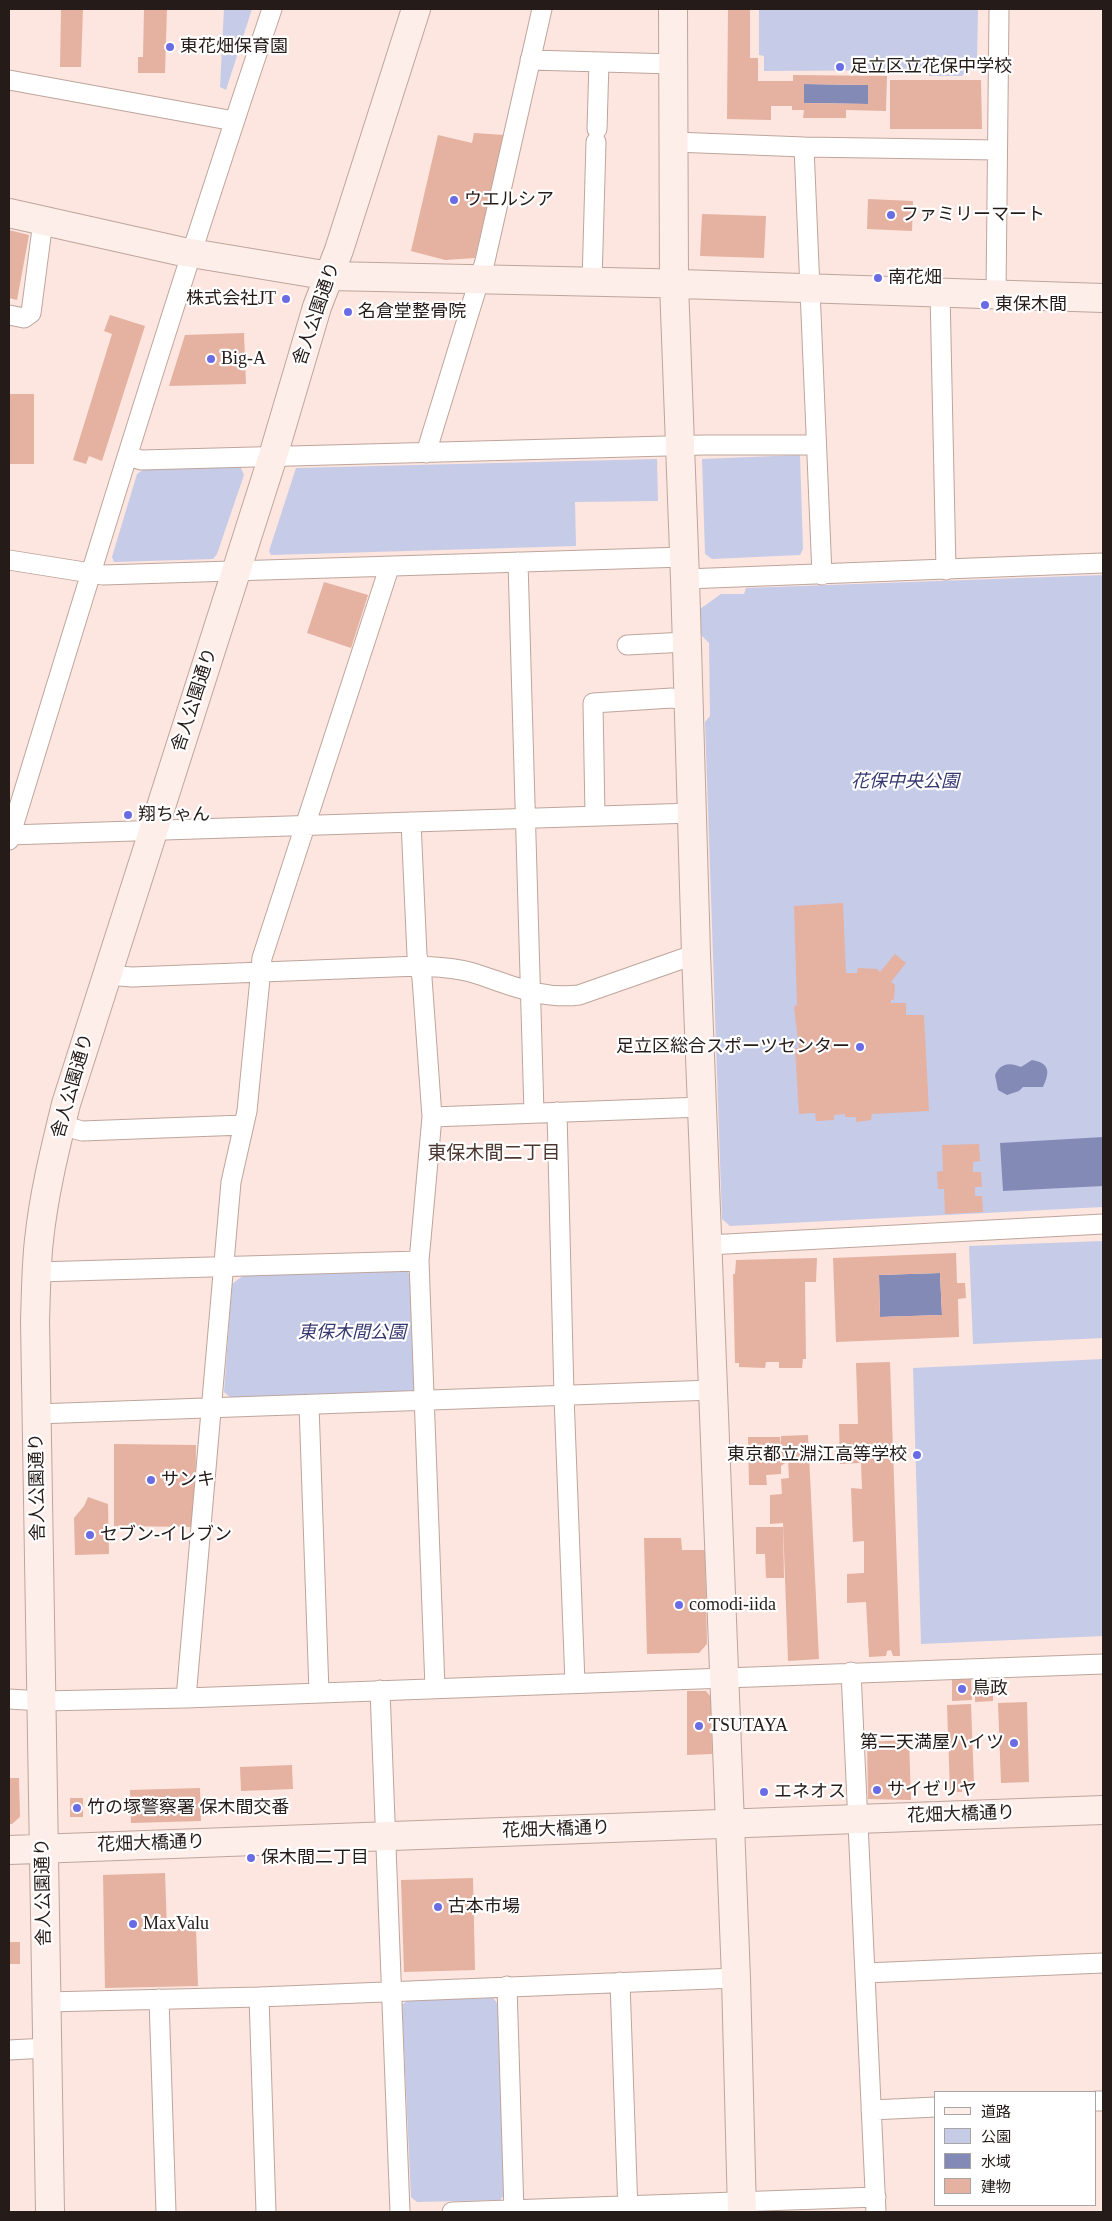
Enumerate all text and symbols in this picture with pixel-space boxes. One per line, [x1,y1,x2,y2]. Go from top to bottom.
place label: 東花畑保育園 [180,36,288,58]
marker: 東花畑保育園 [164,41,176,53]
place label: 足立区立花保中学校 [850,56,1012,78]
marker: 足立区立花保中学校 [834,61,846,73]
place label: ウエルシア [464,189,554,211]
marker: ウエルシア [448,194,460,206]
place label: ファミリーマート [901,204,1045,226]
marker: ファミリーマート [885,209,897,221]
street label: 舎人公園通り [289,259,345,369]
place label: 南花畑 [888,267,942,289]
marker: 南花畑 [872,272,884,284]
place label: 株式会社JT [186,288,276,310]
marker: 株式会社JT [280,293,292,305]
place label: 東保木間 [995,294,1067,316]
marker: 東保木間 [979,299,991,311]
place label: 名倉堂整骨院 [358,301,466,323]
marker: 名倉堂整骨院 [342,306,354,318]
place label: Big-A [221,348,266,370]
marker: Big-A [205,353,217,365]
street label: 舎人公園通り [168,645,222,755]
park label: 花保中央公園 [851,771,959,793]
place label: 翔ちゃん [138,804,210,826]
marker: 翔ちゃん [122,809,134,821]
street label: 舎人公園通り [48,1031,98,1141]
place label: 足立区総合スポーツセンター [616,1036,850,1058]
marker: 足立区総合スポーツセンター [854,1041,866,1053]
district label: 東保木間二丁目 [428,1143,560,1165]
park label: 東保木間公園 [298,1322,406,1344]
street label: 舎人公園通り [26,1433,50,1541]
place label: 東京都立淵江高等学校 [727,1444,907,1466]
marker: 東京都立淵江高等学校 [911,1449,923,1461]
place label: サンキ [161,1469,215,1491]
marker: サンキ [145,1474,157,1486]
place label: セブン-イレブン [100,1524,232,1546]
marker: セブン-イレブン [84,1529,96,1541]
place label: comodi-iida [689,1594,776,1616]
marker: comodi-iida [673,1599,685,1611]
place label: 鳥政 [972,1678,1008,1700]
marker: 鳥政 [956,1683,968,1695]
place label: TSUTAYA [709,1715,788,1737]
marker: TSUTAYA [693,1720,705,1732]
place label: 第二天満屋ハイツ [860,1732,1004,1754]
marker: 第二天満屋ハイツ [1008,1737,1020,1749]
place label: サイゼリヤ [887,1779,977,1801]
place label: エネオス [774,1781,846,1803]
marker: サイゼリヤ [871,1784,883,1796]
marker: エネオス [758,1786,770,1798]
place label: 竹の塚警察署 保木間交番 [87,1797,289,1819]
marker: 竹の塚警察署 保木間交番 [71,1802,83,1814]
street label: 花畑大橋通り [907,1802,1015,1828]
street label: 花畑大橋通り [502,1817,610,1843]
street label: 花畑大橋通り [97,1831,205,1857]
street label: 舎人公園通り [32,1838,56,1946]
place label: 保木間二丁目 [261,1847,369,1869]
marker: 保木間二丁目 [245,1852,257,1864]
place label: 古本市場 [448,1896,520,1918]
marker: 古本市場 [432,1901,444,1913]
place label: MaxValu [143,1913,209,1935]
marker: MaxValu [127,1918,139,1930]
legend [934,2091,1097,2206]
text: 道路 [981,2104,1011,2120]
text: 公園 [981,2129,1011,2145]
text: 水域 [981,2154,1011,2170]
text: 建物 [981,2179,1011,2195]

